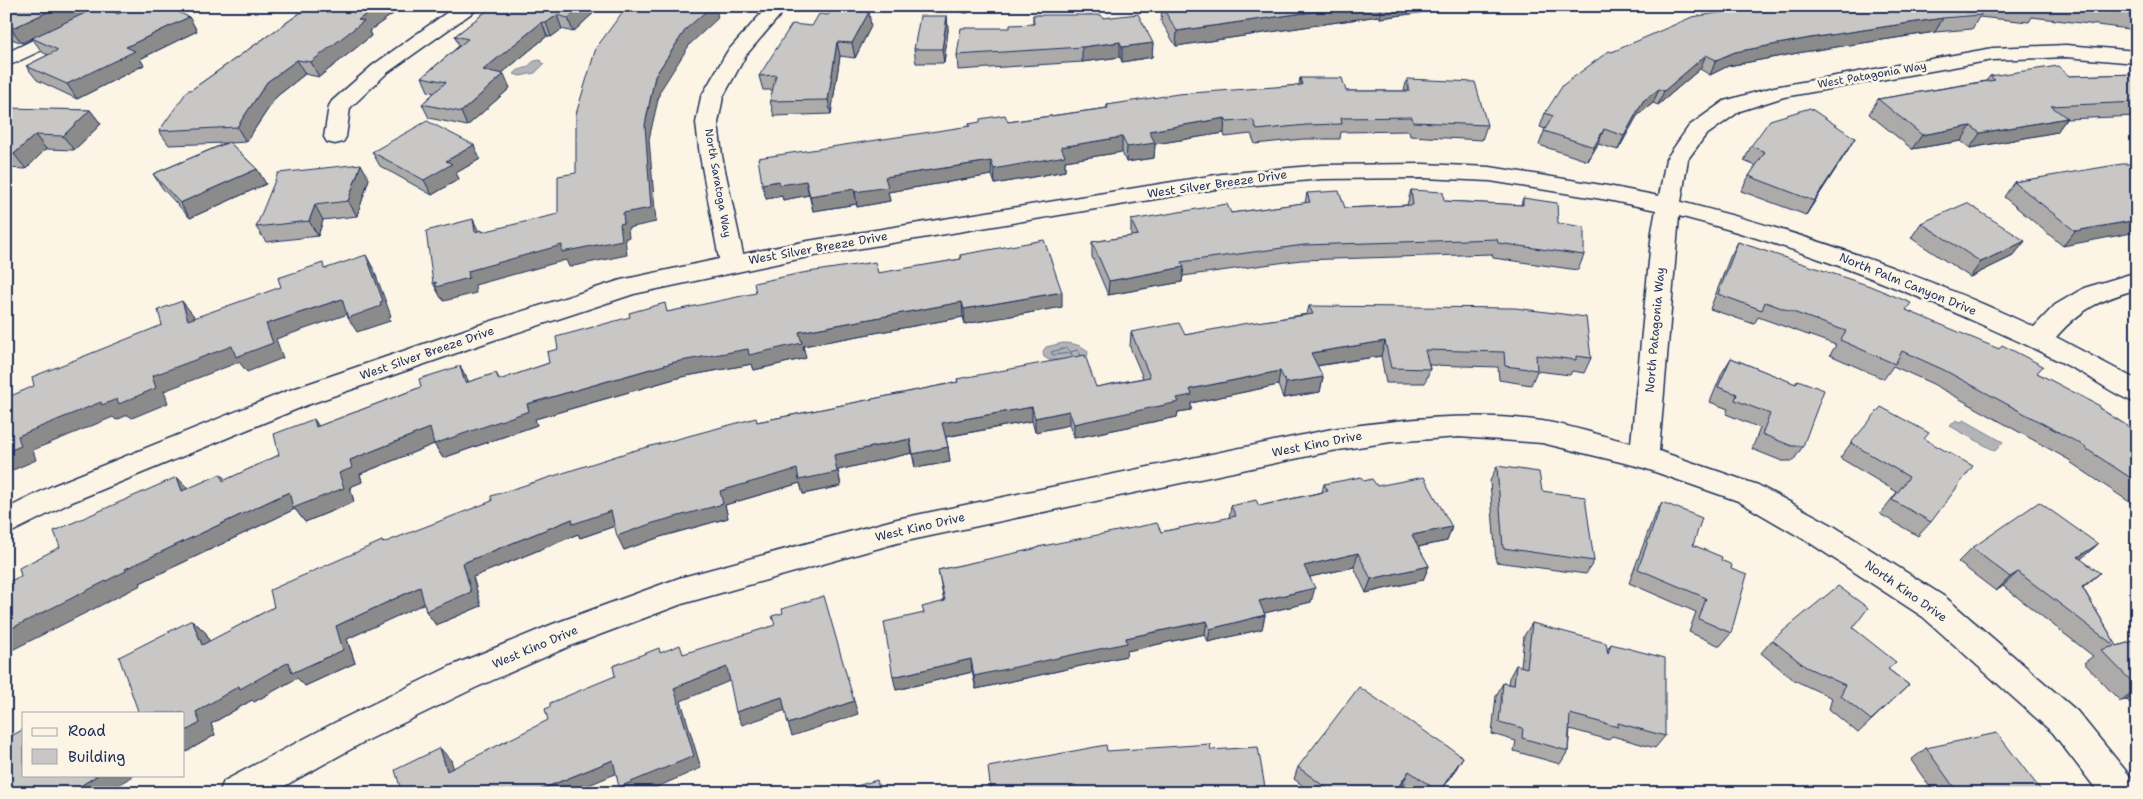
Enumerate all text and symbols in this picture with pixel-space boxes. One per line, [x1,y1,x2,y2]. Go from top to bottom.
street label: West Patagonia Way [1816,58,1928,92]
street label: North Saratoga Way [701,127,735,239]
street label: West Silver Breeze Drive [1146,166,1288,202]
street label: West Silver Breeze Drive [747,228,889,268]
street label: North Palm Canyon Drive [1837,249,1979,319]
street label: North Patagonia Way [1642,267,1668,393]
street label: West Silver Breeze Drive [358,322,497,384]
street label: West Kino Drive [1270,427,1364,461]
street label: West Kino Drive [874,509,967,545]
street label: North Kino Drive [1862,557,1950,625]
street label: West Kino Drive [490,622,580,672]
legend [22,712,185,776]
text: Road [68,721,106,741]
text: Building [68,747,125,767]

